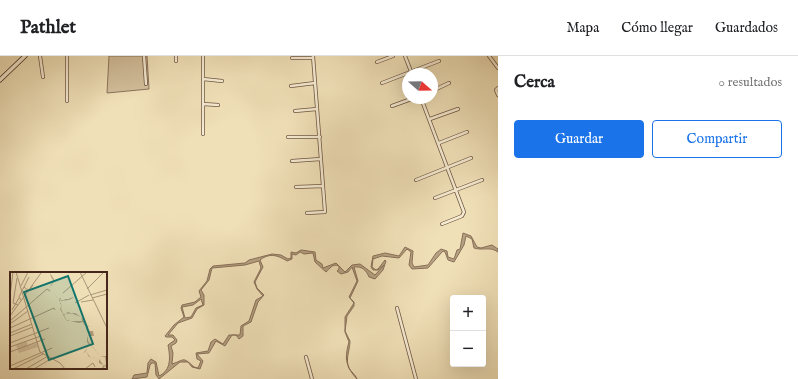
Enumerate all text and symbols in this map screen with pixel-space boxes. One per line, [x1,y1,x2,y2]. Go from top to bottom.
text: Pathlet [20,16,76,40]
text: Mapa [566,19,599,37]
text: Cómo llegar [621,19,693,37]
text: Guardados [715,19,778,37]
north arrow [402,68,438,104]
text: Cerca [514,72,555,93]
text: 0 resultados [719,74,782,91]
button: Guardar [514,120,644,158]
button: Compartir [652,120,782,158]
inset map [10,272,107,369]
map controls [450,295,486,367]
button: + [450,295,486,331]
button: − [450,331,486,367]

